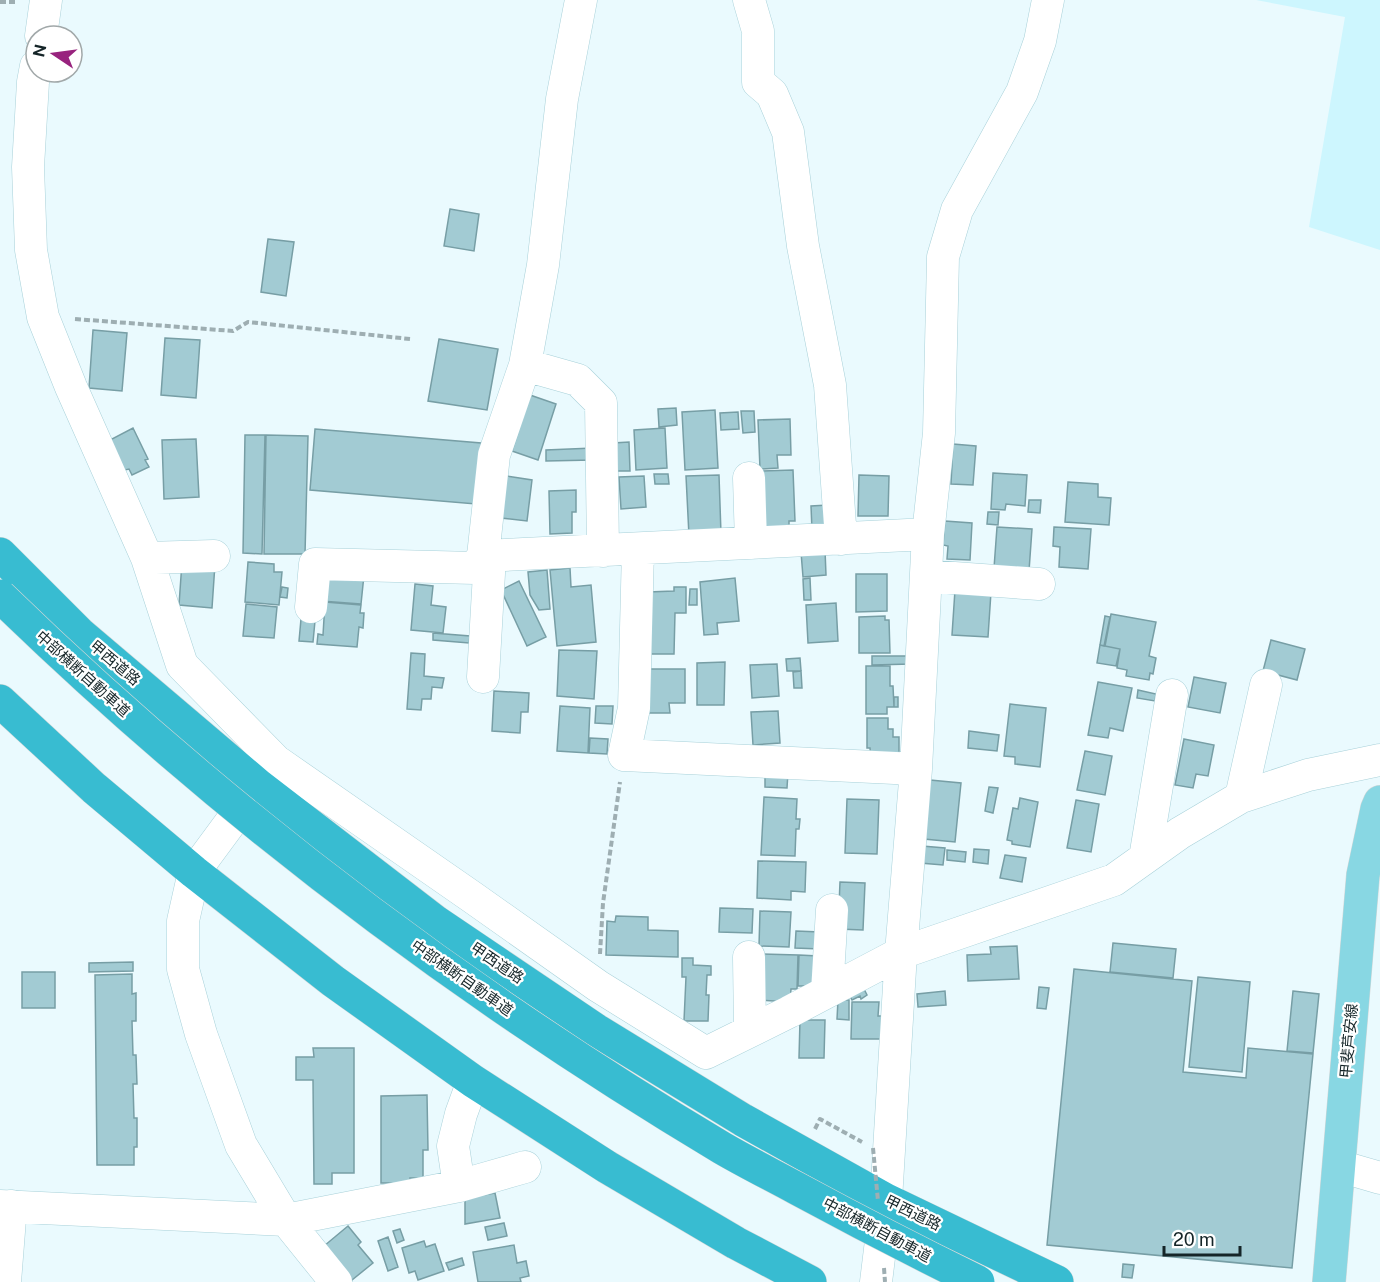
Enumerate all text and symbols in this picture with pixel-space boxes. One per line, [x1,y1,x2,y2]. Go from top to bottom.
north arrow [24,24,84,84]
text: N [29,43,51,59]
street label: 中部横断自動車道 [33,627,134,720]
street label: 甲西道路 [87,637,144,688]
street label: 中部横断自動車道 [408,936,516,1019]
street label: 甲西道路 [468,939,527,986]
street label: 甲斐芦安線 [1337,1003,1360,1079]
street label: 甲西道路 [883,1192,944,1233]
street label: 中部横断自動車道 [820,1194,934,1265]
scale bar [1164,1219,1240,1257]
text: 20 m [1173,1229,1215,1250]

